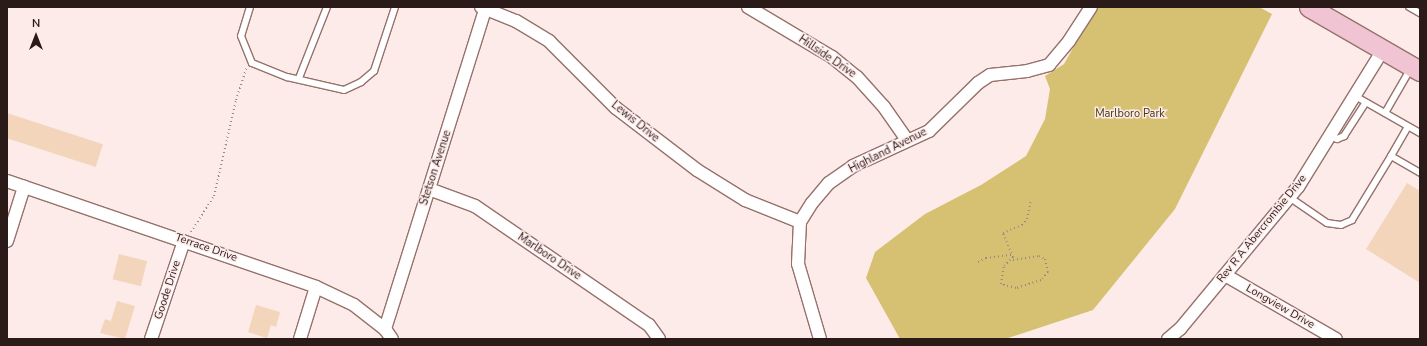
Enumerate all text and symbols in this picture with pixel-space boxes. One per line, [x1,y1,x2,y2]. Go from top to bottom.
north arrow [16,16,56,56]
text: N [32,16,40,31]
street label: Hillside Drive [796,33,858,81]
street label: Lewis Drive [608,99,662,145]
park label: Marlboro Park [1095,107,1165,121]
street label: Highland Avenue [847,126,929,176]
street label: Stetson Avenue [418,129,454,207]
street label: Rev R A Abercrombie Drive [1214,172,1310,286]
street label: Terrace Drive [173,231,239,265]
street label: Marlboro Drive [515,231,583,283]
street label: Goode Drive [152,259,184,321]
street label: Longview Drive [1243,282,1317,332]

